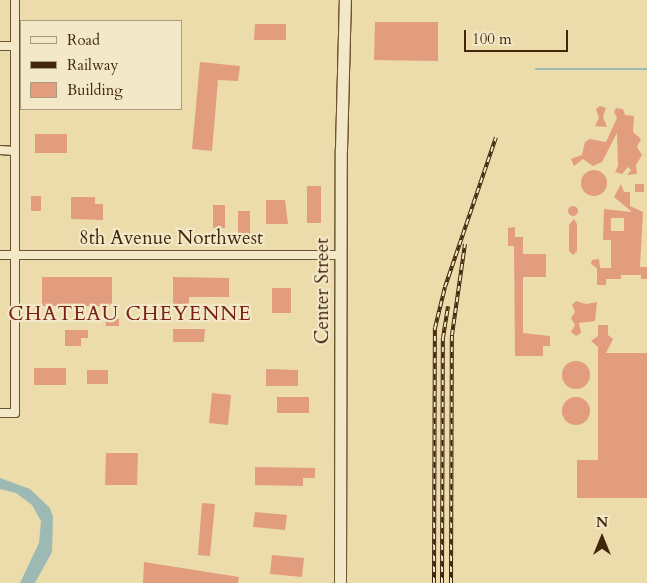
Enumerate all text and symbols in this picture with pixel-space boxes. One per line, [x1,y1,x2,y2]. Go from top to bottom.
legend [20,20,182,110]
scale bar [467,20,571,52]
text: 100 m [472,29,512,49]
text: Road [67,30,100,50]
text: Railway [67,55,118,75]
text: Building [67,80,123,100]
street label: 8th Avenue Northwest [79,228,263,250]
street label: Center Street [312,238,334,344]
district label: CHATEAU CHEYENNE [6,301,254,325]
north arrow [577,513,627,563]
text: N [596,513,608,532]

